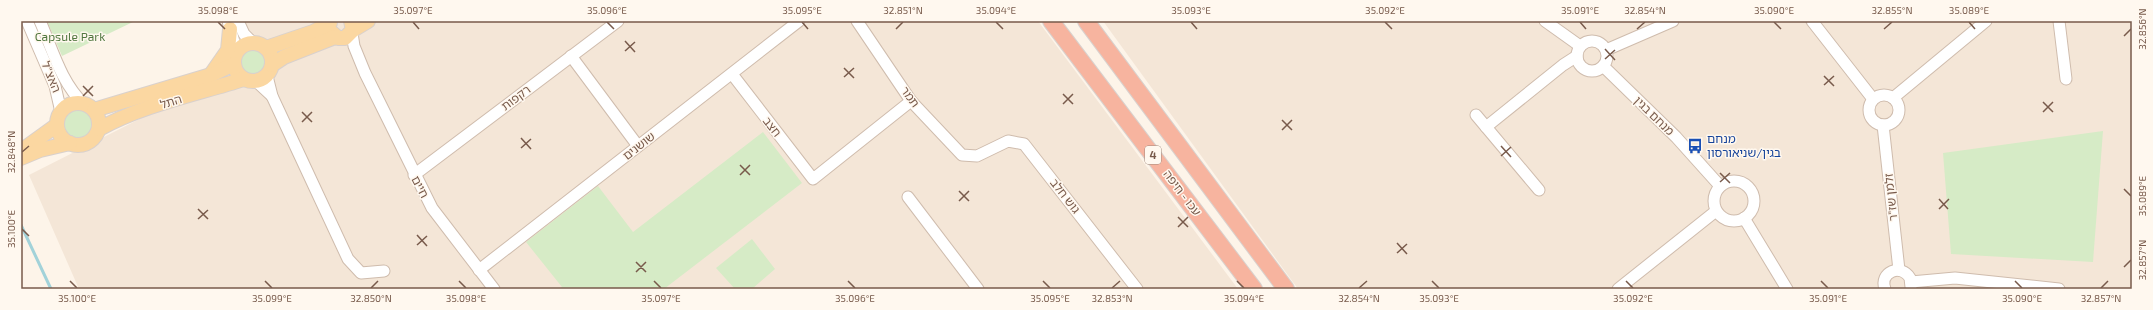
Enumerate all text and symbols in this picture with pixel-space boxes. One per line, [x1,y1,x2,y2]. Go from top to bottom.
text: 35.098°E [198,4,239,16]
text: 35.097°E [393,4,433,16]
text: 35.096°E [587,4,627,16]
text: 35.095°E [782,4,822,16]
text: 32.851°N [883,4,923,16]
text: 35.094°E [976,4,1017,16]
text: 35.093°E [1171,4,1211,16]
text: 35.092°E [1365,4,1405,16]
text: 35.091°E [1561,4,1599,16]
text: 32.854°N [1624,4,1666,16]
text: 35.090°E [1754,4,1795,16]
text: 32.855°N [1872,4,1912,16]
text: 35.089°E [1949,4,1990,16]
text: 32.856°N [2136,8,2148,50]
park label: Capsule Park [35,29,105,43]
street label: האצ"ל [39,59,64,94]
street label: רקפות [498,82,533,113]
street label: תמר [899,83,923,109]
street label: התל [158,91,183,111]
street label: מנחם בגין [1632,93,1678,138]
street label: חצב [761,114,785,139]
street label: שושנים [620,128,657,162]
text: 32.848°N [5,131,17,173]
place label: מנחם בגין/שניאורסון [1707,131,1781,159]
bus stop icon: מנחם בגין/שניאורסון [1686,137,1704,155]
road number: 4 [1145,146,1161,164]
street label: עכו - חיפה [1161,167,1205,218]
street label: זלמן שז"ר [1881,172,1899,222]
street label: חיים [409,173,432,200]
street label: גוש חלב [1048,175,1084,216]
text: 35.089°E [2136,175,2148,216]
text: 35.100°E [5,210,17,248]
text: 32.857°N [2136,240,2148,280]
text: 35.100°E [58,292,96,304]
text: 35.099°E [252,292,292,304]
text: 32.850°N [350,292,392,304]
text: 35.098°E [446,292,487,304]
text: 35.097°E [641,292,681,304]
text: 35.096°E [835,292,875,304]
text: 35.095°E [1030,292,1070,304]
text: 32.853°N [1091,292,1133,304]
text: 35.094°E [1224,292,1265,304]
text: 32.854°N [1338,292,1380,304]
text: 35.093°E [1419,292,1459,304]
text: 35.092°E [1613,292,1653,304]
text: 35.091°E [1809,292,1847,304]
text: 35.090°E [2002,292,2043,304]
text: 32.857°N [2081,292,2121,304]

